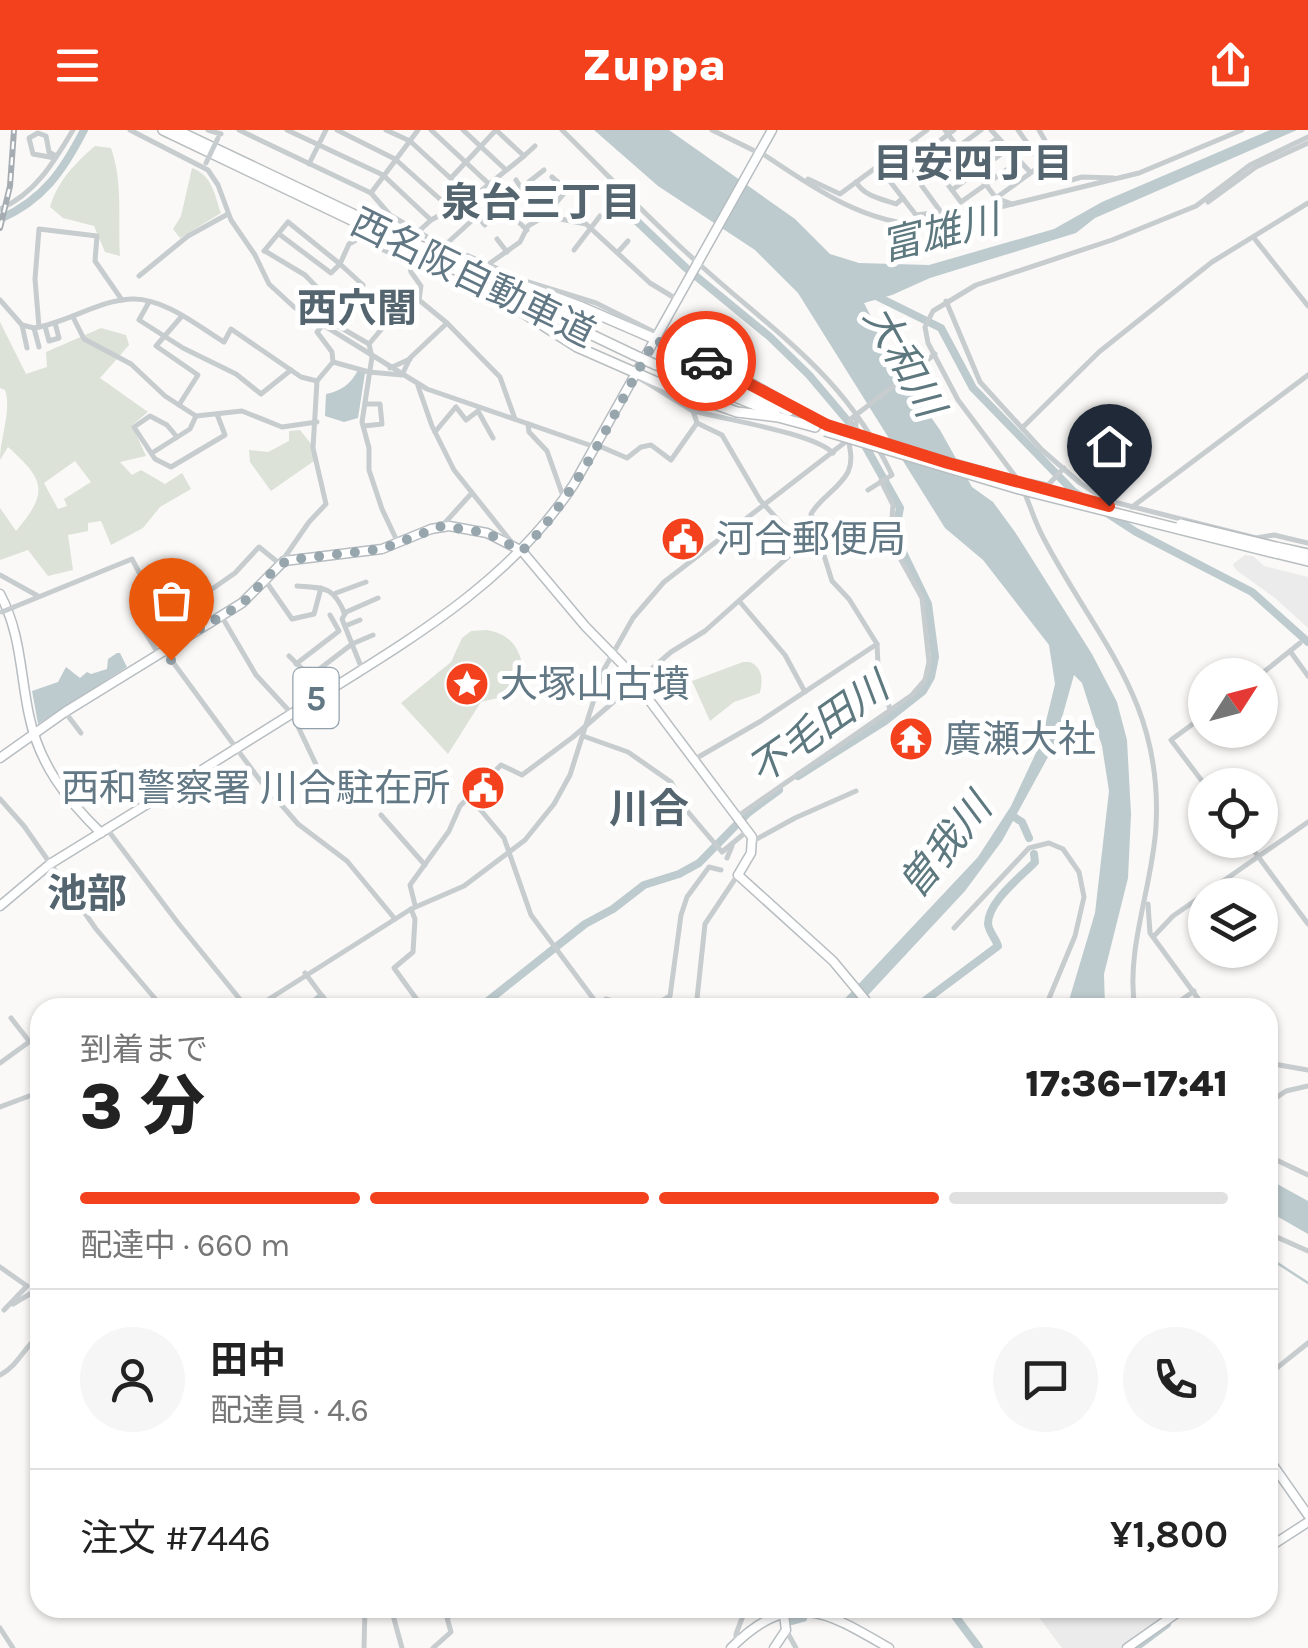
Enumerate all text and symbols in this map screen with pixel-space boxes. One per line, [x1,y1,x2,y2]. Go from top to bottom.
icon: menu [50,38,105,93]
icon: share [1203,38,1258,93]
text: Zuppa [582,39,726,91]
district label: 目安四丁目 [873,140,1073,187]
district label: 泉台三丁目 [441,179,641,226]
water label: 富雄川 [876,195,1008,270]
street label: 西名阪自動車道 [344,199,602,357]
district label: 西穴闇 [297,285,417,332]
water label: 大和川 [854,297,956,428]
courier [656,311,756,411]
icon: car [679,334,734,389]
pin [1067,404,1152,507]
icon: home [1082,419,1137,474]
public building icon: 河合郵便局 [660,516,706,562]
place label: 河合郵便局 [716,517,906,562]
pin [129,558,214,661]
icon: bag [144,573,199,628]
north arrow [1188,658,1278,748]
map controls [1188,658,1278,968]
place icon: 大塚山古墳 [444,661,490,707]
water label: 不毛田川 [739,661,900,793]
place label: 大塚山古墳 [500,662,690,707]
road number: 5 [294,668,338,728]
temple icon: 廣瀬大社 [888,716,934,762]
place label: 廣瀬大社 [944,717,1096,762]
public building icon: 西和警察署 川合駐在所 [460,765,506,811]
place label: 西和警察署 川合駐在所 [61,766,450,811]
button: locate [1188,768,1278,858]
water label: 曽我川 [889,781,1004,907]
district label: 川合 [609,785,689,832]
district label: 池部 [47,870,127,917]
button: layers [1188,878,1278,968]
text: 到着まで [80,1031,208,1068]
text: 17:36–17:41 [1025,1061,1228,1106]
text: 3 分 [80,1068,205,1144]
text: 配達中 · 660 m [80,1227,290,1264]
button: person [80,1327,185,1432]
button: chat [993,1327,1098,1432]
button: phone [1123,1327,1228,1432]
text: 田中 [210,1338,286,1383]
text: 配達員 · 4.6 [210,1392,369,1429]
text: ¥1,800 [1110,1512,1228,1557]
text: 注文 #7446 [80,1516,271,1561]

